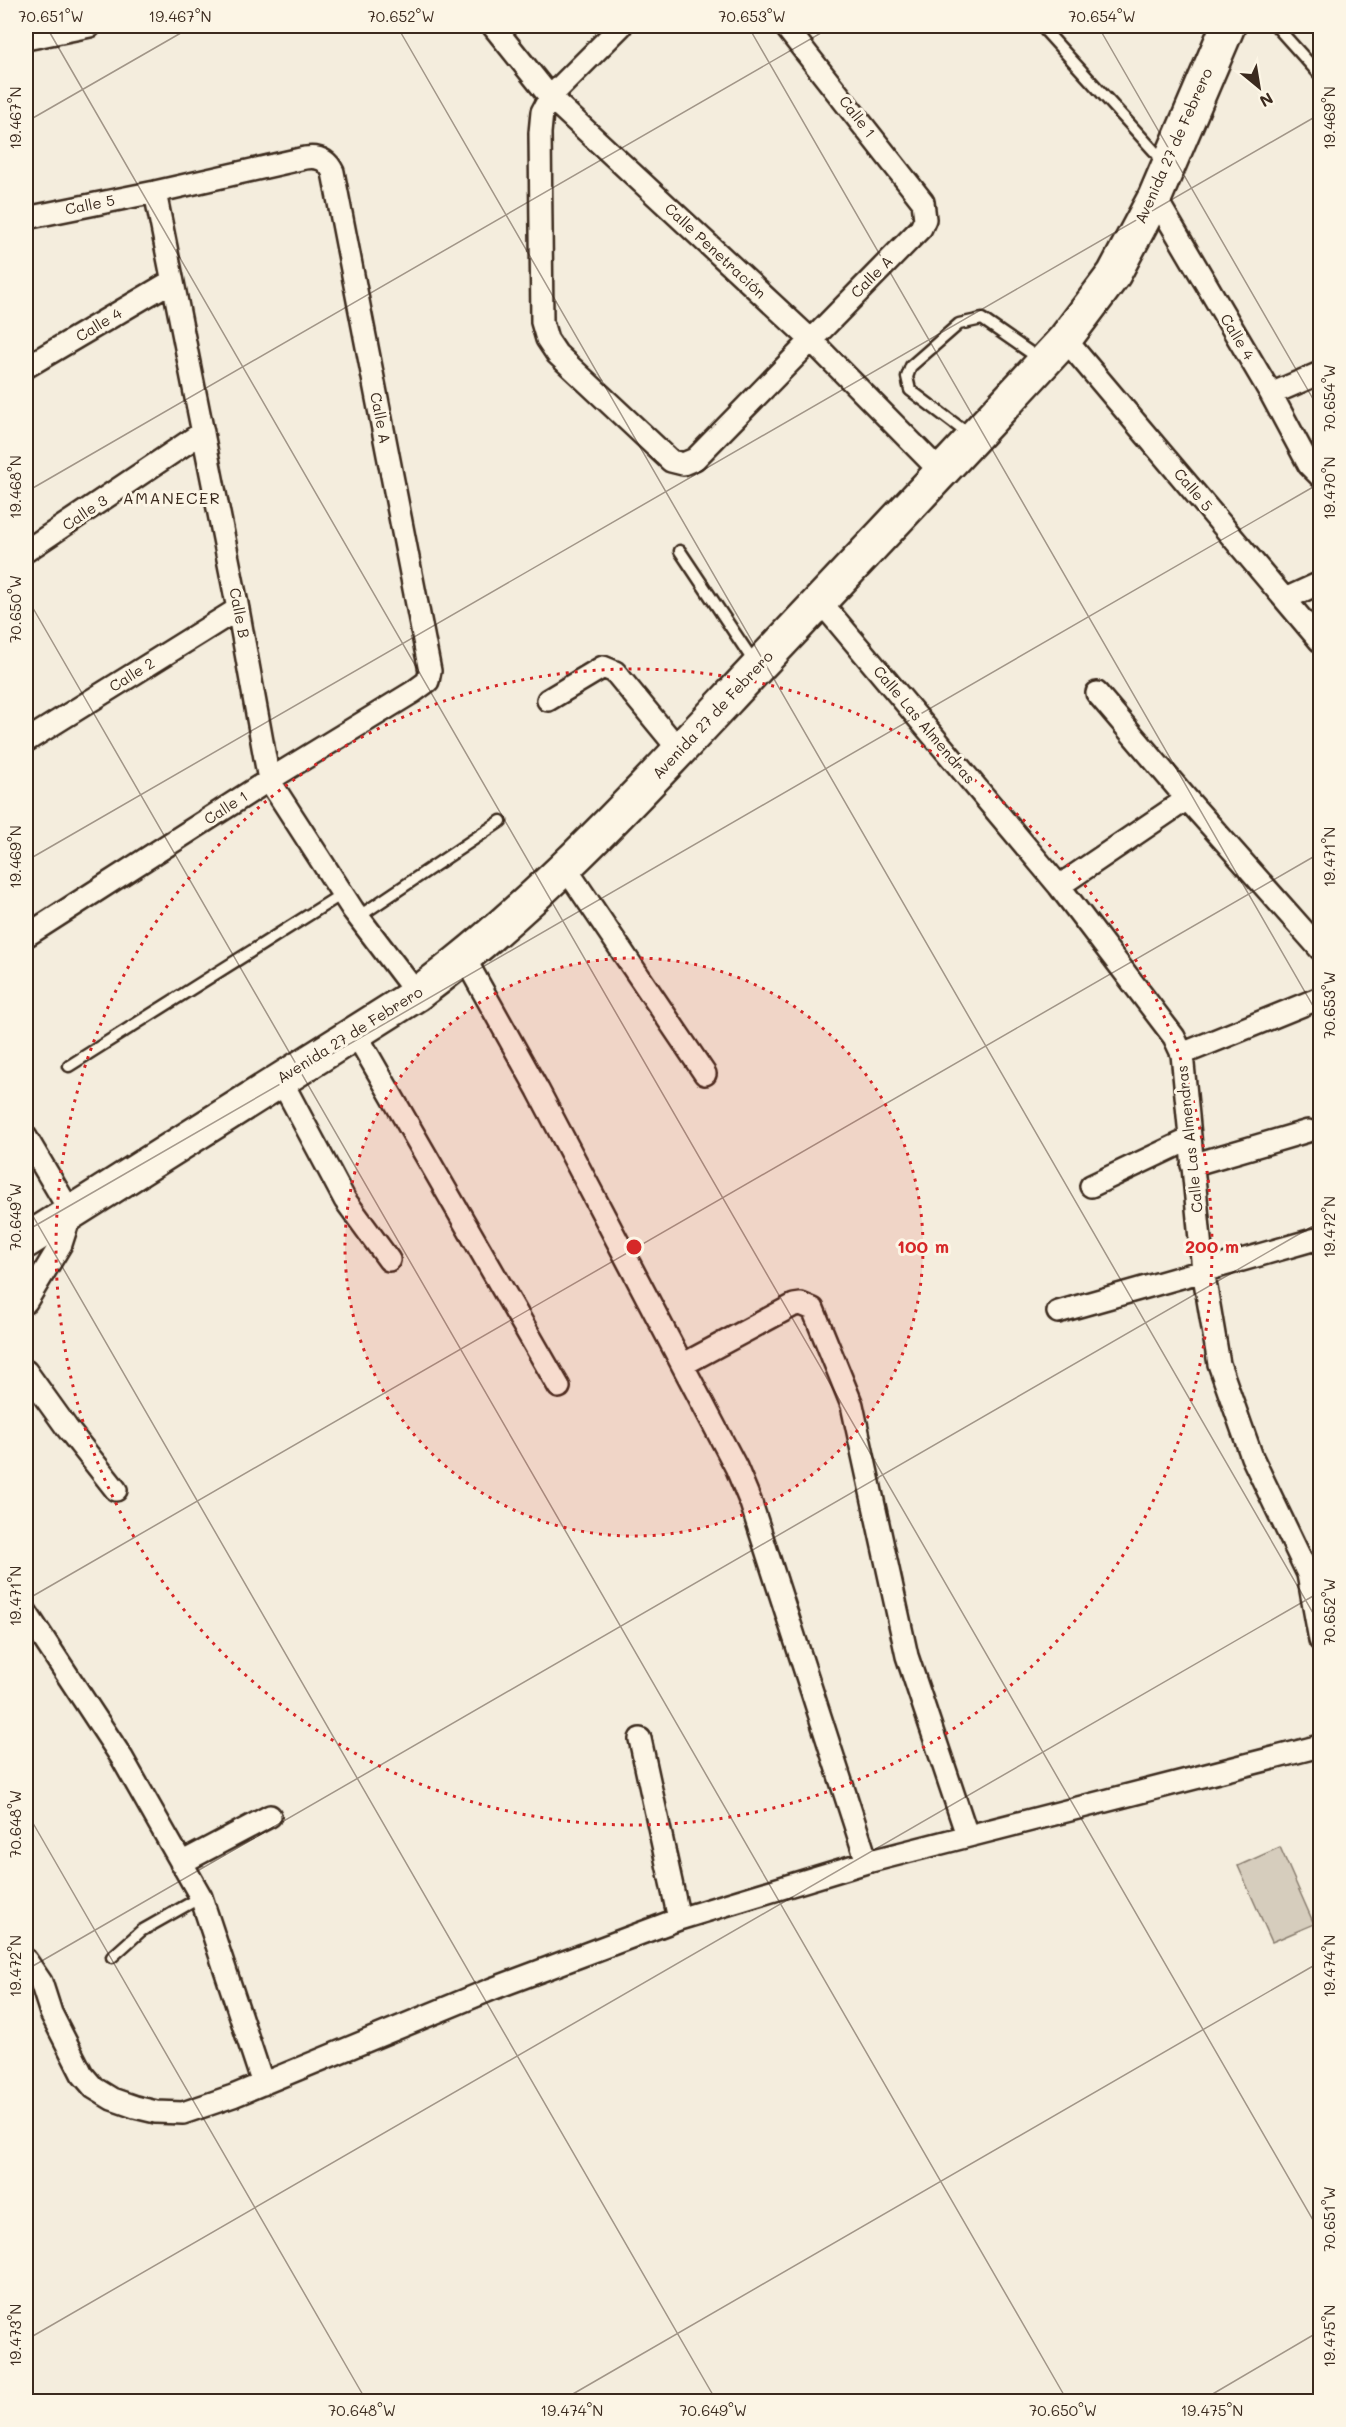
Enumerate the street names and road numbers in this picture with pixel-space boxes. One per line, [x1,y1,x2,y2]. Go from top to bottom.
street label: Avenida 27 de Febrero [1130,65,1216,226]
street label: Calle 1 [835,91,881,142]
street label: Calle 5 [63,189,116,219]
street label: Calle Penetración [661,198,771,303]
street label: Calle A [846,251,897,302]
street label: Calle 4 [72,302,125,346]
street label: Calle 4 [1216,310,1260,363]
street label: Calle A [366,390,396,445]
street label: Calle 5 [1170,464,1218,515]
street label: Calle 3 [58,490,111,535]
street label: Calle B [225,586,255,640]
street label: Avenida 27 de Febrero [648,646,777,783]
street label: Calle 2 [105,652,158,696]
street label: Calle Las Almendras [869,661,980,788]
street label: Calle 1 [200,786,251,829]
street label: Avenida 27 de Febrero [273,981,426,1087]
street label: Calle Las Almendras [1171,1064,1207,1214]

